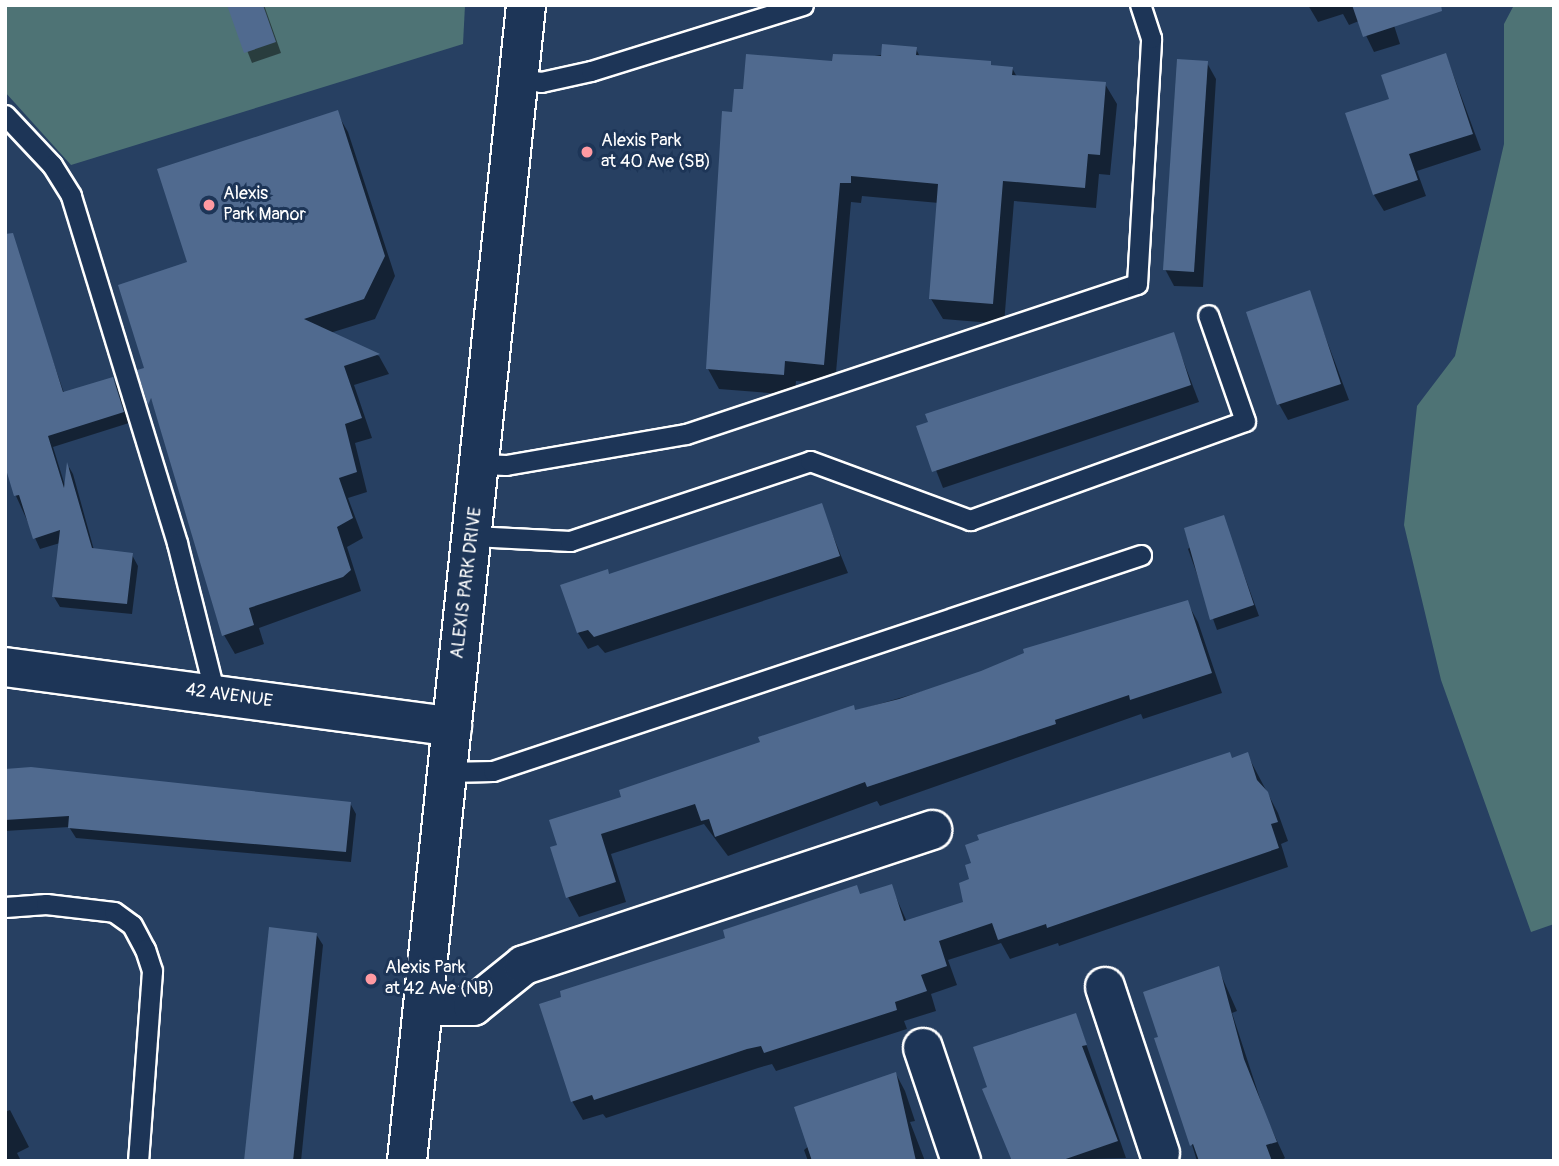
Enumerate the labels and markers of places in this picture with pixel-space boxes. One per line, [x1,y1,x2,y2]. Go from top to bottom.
place label: Alexis Park at 40 Ave (SB) [601,131,711,174]
marker: Alexis Park at 40 Ave (SB) [579,144,595,160]
place label: Alexis Park Manor [223,184,306,227]
marker: Alexis Park Manor [201,197,217,213]
place label: Alexis Park at 42 Ave (NB) [385,958,494,1000]
marker: Alexis Park at 42 Ave (NB) [363,971,379,987]

